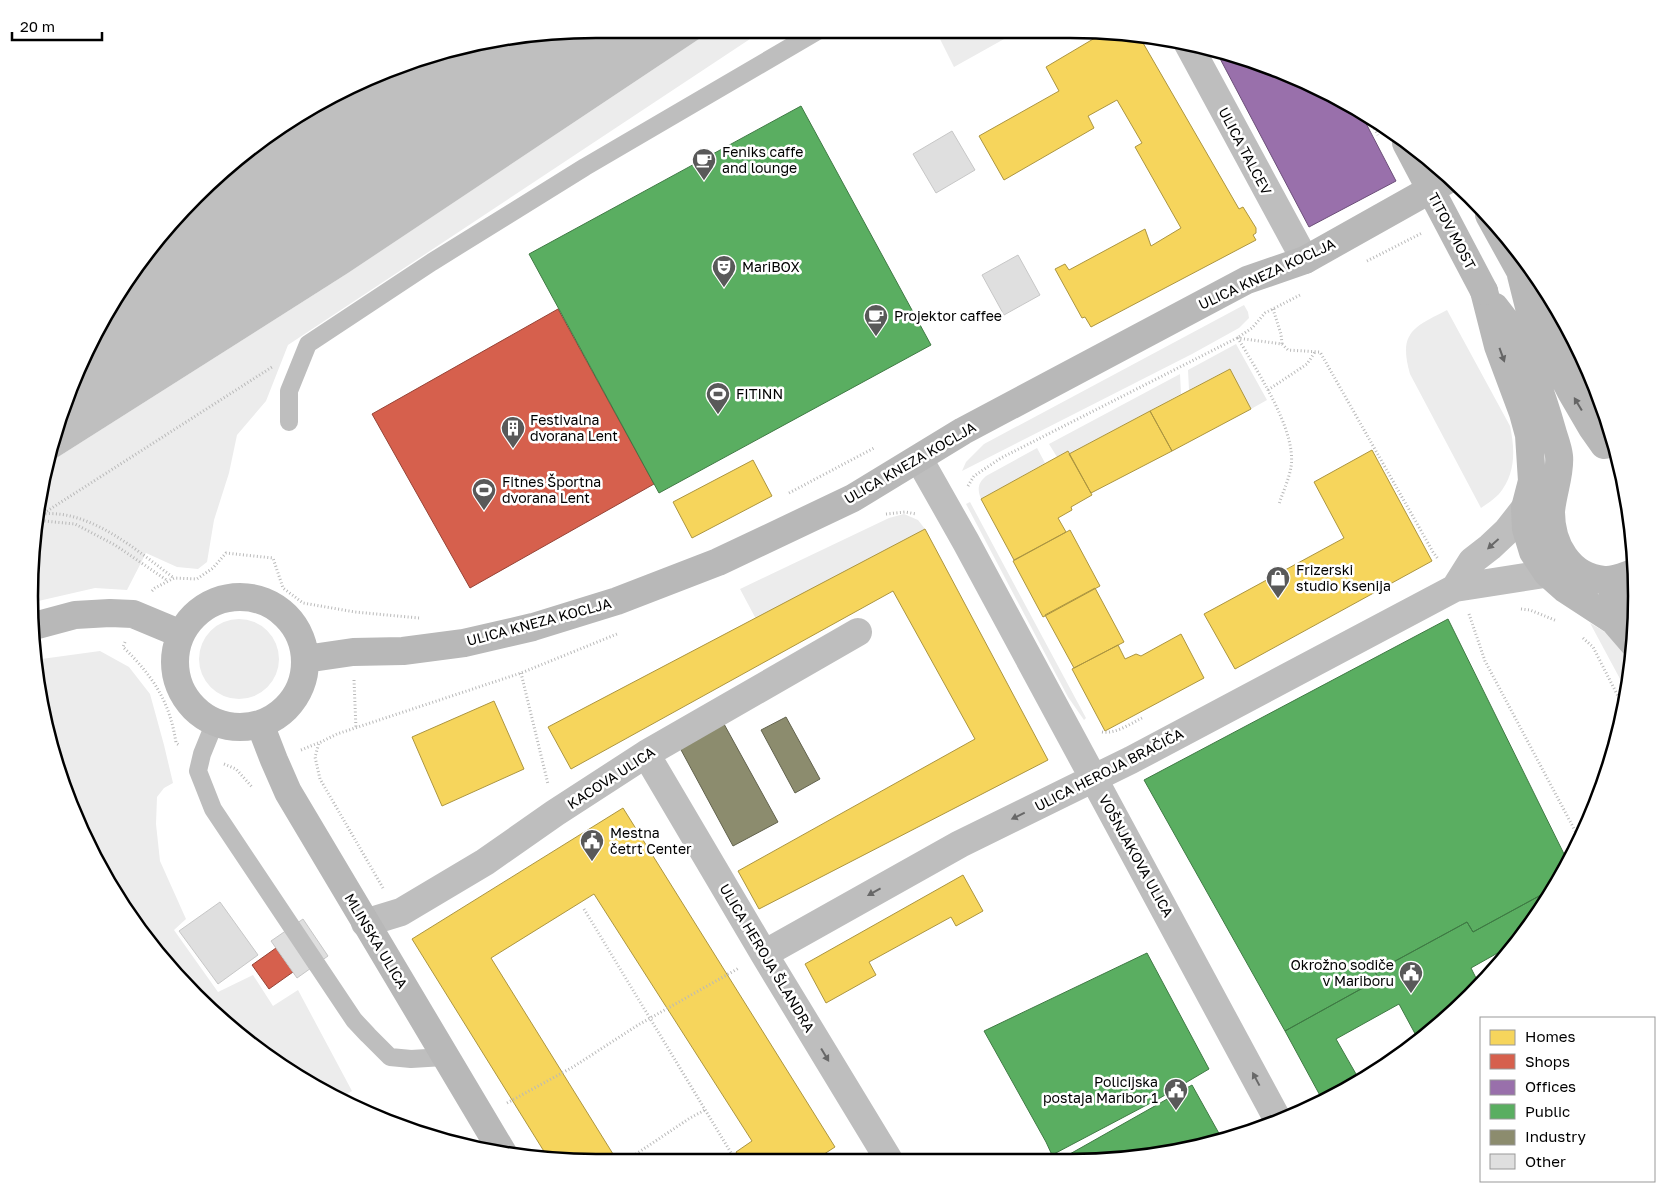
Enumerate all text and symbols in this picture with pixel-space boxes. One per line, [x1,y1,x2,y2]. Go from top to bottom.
scale bar [12,10,102,42]
text: 20 m [20,17,55,35]
street label: ULICA TALCEV [1215,104,1276,198]
place label: Feniks caffe and lounge [722,143,803,176]
cafe icon: Feniks caffe and lounge [691,147,717,181]
street label: TITOV MOST [1425,190,1480,272]
street label: ULICA KNEZA KOCLJA [1196,234,1338,313]
theatre icon: MariBOX [711,254,737,288]
place label: MariBOX [742,258,800,275]
cafe icon: Projektor caffee [863,303,889,337]
place label: Projektor caffee [894,307,1002,324]
one-way arrow [1498,348,1506,363]
sports icon: FITINN [705,381,731,415]
place label: FITINN [736,385,783,402]
one-way arrow [1573,397,1582,411]
place label: Festivalna dvorana Lent [530,411,618,444]
building icon: Festivalna dvorana Lent [500,415,526,449]
street label: ULICA KNEZA KOCLJA [841,418,979,507]
place label: Fitnes Športna dvorana Lent [502,473,601,506]
sports icon: Fitnes Športna dvorana Lent [471,477,497,511]
one-way arrow [1487,538,1499,550]
place label: Frizerski studio Ksenija [1296,561,1391,594]
shop icon: Frizerski studio Ksenija [1265,565,1291,599]
street label: ULICA KNEZA KOCLJA [465,594,614,649]
street label: ULICA HEROJA BRAČIČA [1032,724,1186,814]
street label: KACOVA ULICA [564,743,658,812]
street label: VOŠNJAKOVA ULICA [1096,792,1177,921]
one-way arrow [1011,812,1025,820]
place label: Mestna četrt Center [610,824,692,857]
public building icon: Mestna četrt Center [579,828,605,862]
street label: ULICA HEROJA ŠLANDRA [716,880,819,1036]
one-way arrow [867,888,882,896]
street label: MLINSKA ULICA [341,890,412,992]
place label: Okrožno sodiče v Mariboru [1290,956,1394,989]
public building icon: Okrožno sodiče v Mariboru [1398,960,1424,994]
legend [1480,1017,1655,1182]
text: Homes [1525,1027,1575,1045]
one-way arrow [821,1049,830,1062]
text: Shops [1525,1052,1570,1070]
one-way arrow [1252,1072,1260,1086]
place label: Policijska postaja Maribor 1 [1043,1073,1158,1106]
public building icon: Policijska postaja Maribor 1 [1163,1077,1189,1111]
text: Offices [1525,1077,1576,1095]
text: Public [1525,1102,1570,1120]
text: Industry [1525,1127,1586,1145]
text: Other [1525,1152,1566,1170]

